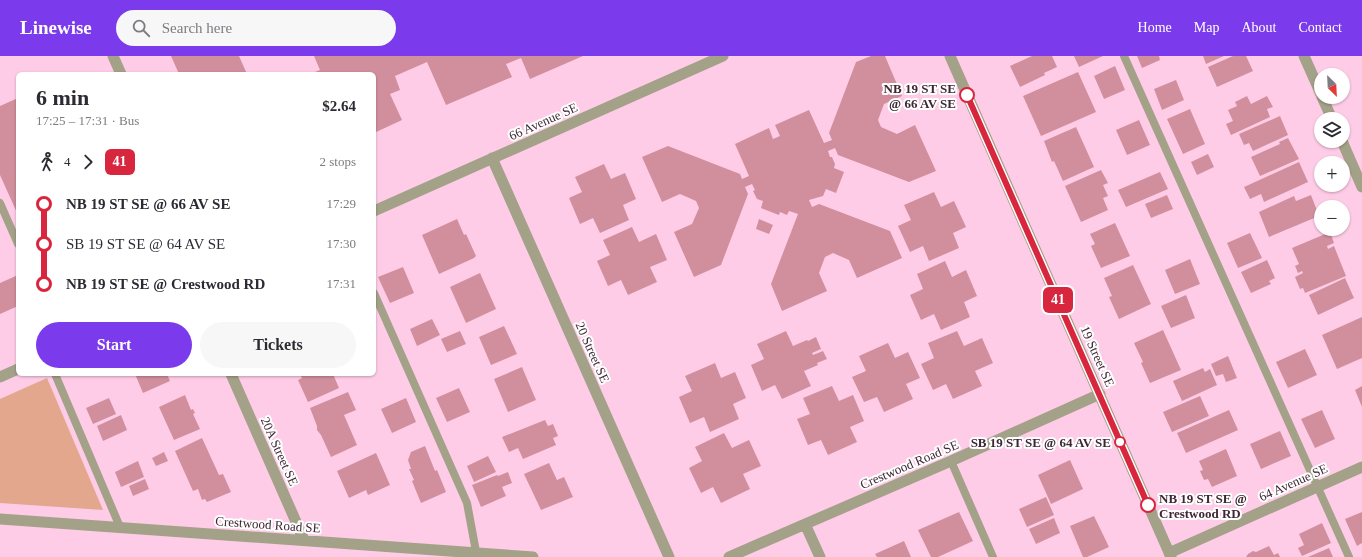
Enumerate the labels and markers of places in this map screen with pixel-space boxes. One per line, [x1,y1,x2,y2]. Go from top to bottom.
place label: NB 19 ST SE @ 66 AV SE [884,81,956,111]
marker: NB 19 ST SE @ 66 AV SE [959,87,975,103]
place label: SB 19 ST SE @ 64 AV SE [971,435,1111,450]
marker: SB 19 ST SE @ 64 AV SE [1114,436,1126,448]
place label: NB 19 ST SE @ Crestwood RD [1159,491,1247,521]
marker: NB 19 ST SE @ Crestwood RD [1140,497,1156,513]

